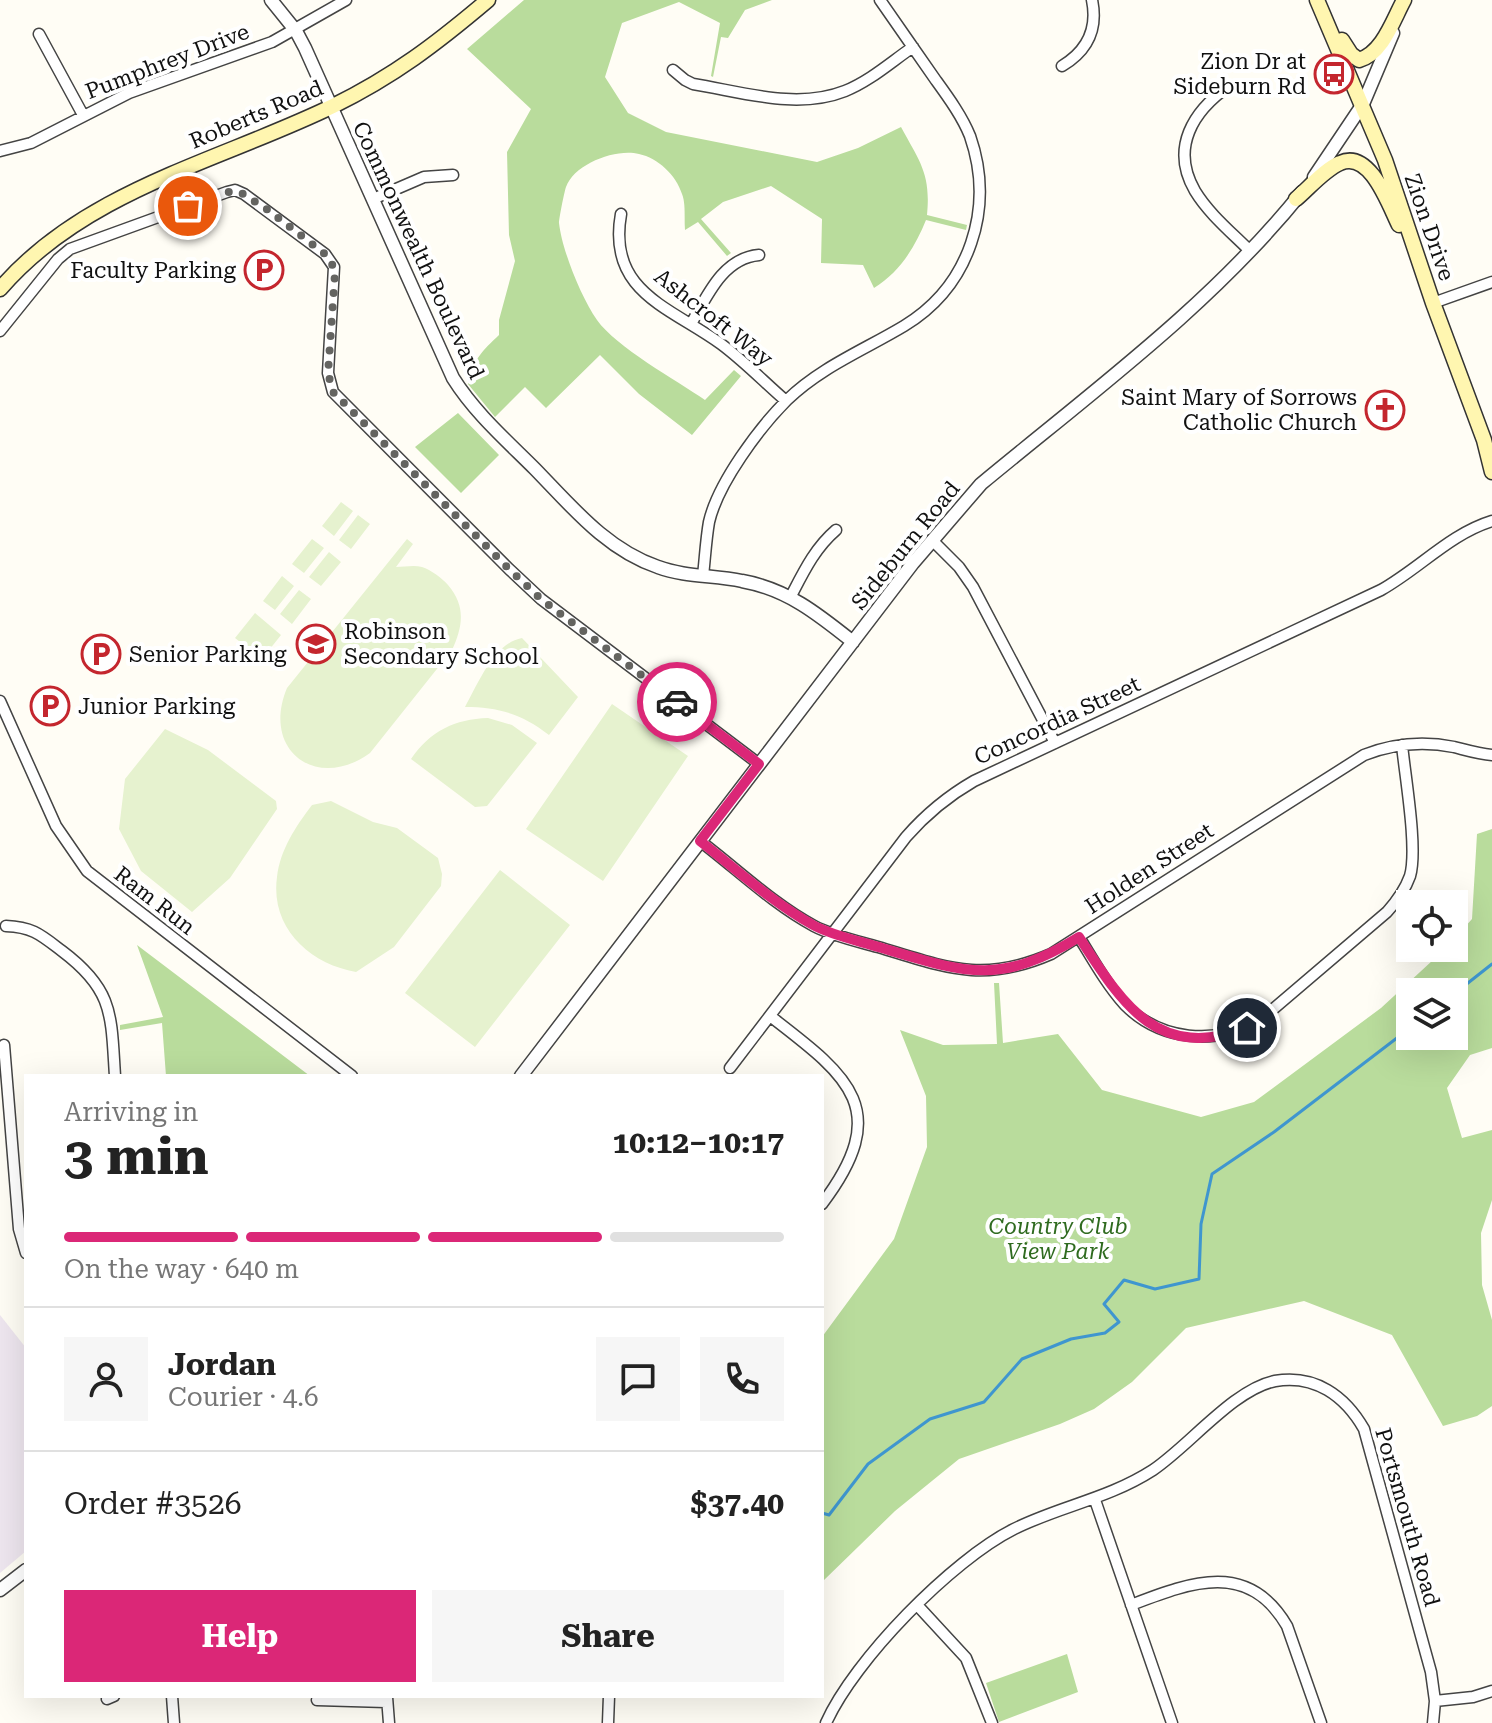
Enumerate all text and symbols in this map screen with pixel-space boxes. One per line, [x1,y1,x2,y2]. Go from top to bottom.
street label: Pumphrey Drive [82,19,253,104]
place label: Zion Dr at Sideburn Rd [1174,49,1306,99]
bus stop icon: Zion Dr at Sideburn Rd [1313,53,1355,95]
street label: Roberts Road [186,75,327,154]
street label: Commonwealth Boulevard [348,117,489,383]
street label: Zion Drive [1400,170,1459,284]
pin [154,172,222,240]
icon: bag [166,184,210,228]
parking icon: Faculty Parking [243,249,285,291]
place label: Faculty Parking [70,258,236,283]
street label: Ashcroft Way [650,263,778,371]
place label: Saint Mary of Sorrows Catholic Church [1121,385,1357,435]
church icon: Saint Mary of Sorrows Catholic Church [1364,389,1406,431]
street label: Sideburn Road [846,476,965,614]
place label: Robinson Secondary School [344,619,539,669]
school or university icon: Robinson Secondary School [295,623,337,665]
parking icon: Senior Parking [80,633,122,675]
place label: Senior Parking [129,642,287,667]
courier [637,662,717,742]
street label: Concordia Street [970,671,1144,770]
icon: car [655,680,699,724]
parking icon: Junior Parking [29,685,71,727]
place label: Junior Parking [78,694,236,719]
street label: Holden Street [1081,818,1218,919]
street label: Ram Run [109,861,200,940]
map controls [1396,890,1468,1050]
button: locate [1396,890,1468,962]
button: layers [1396,978,1468,1050]
pin [1213,994,1281,1062]
icon: home [1225,1006,1269,1050]
text: Arriving in [64,1097,198,1127]
text: 10:12–10:17 [612,1125,784,1160]
text: 3 min [64,1126,209,1187]
park label: Country Club View Park [988,1214,1128,1264]
text: On the way · 640 m [64,1254,299,1284]
button: person [64,1337,148,1421]
button: chat [596,1337,680,1421]
button: phone [700,1337,784,1421]
text: Jordan [168,1347,276,1382]
text: Courier · 4.6 [168,1382,318,1412]
street label: Portsmouth Road [1370,1425,1445,1609]
text: Order #3526 [64,1486,242,1521]
text: $37.40 [691,1486,784,1521]
button: Help [64,1590,416,1682]
button: Share [432,1590,784,1682]

